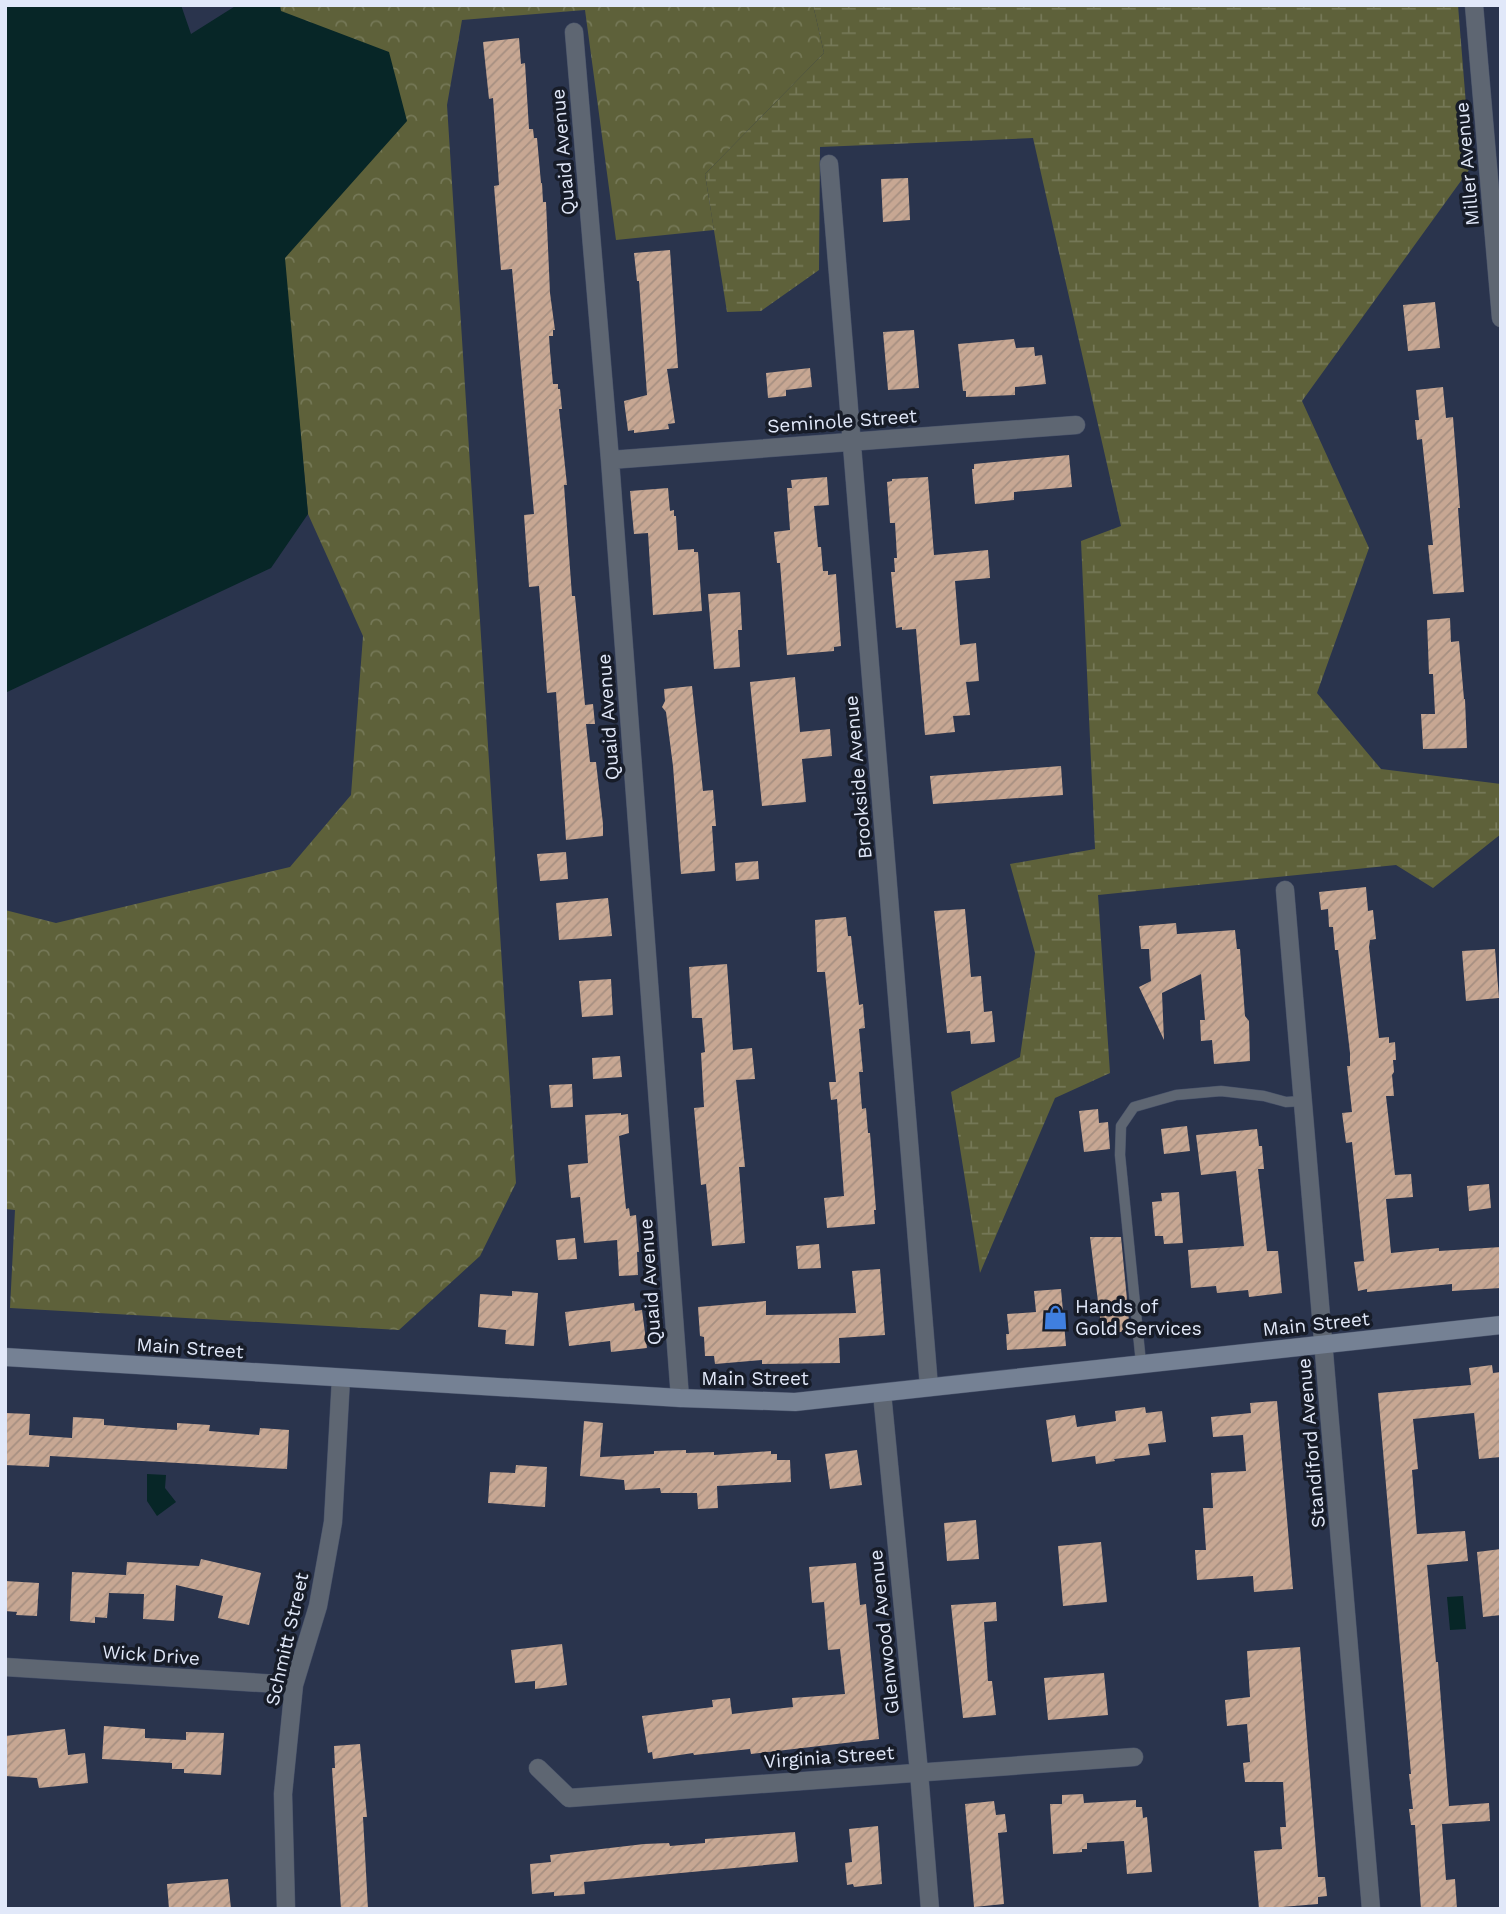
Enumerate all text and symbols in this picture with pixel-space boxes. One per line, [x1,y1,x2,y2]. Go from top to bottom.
street label: Quaid Avenue [546,88,580,216]
street label: Miller Avenue [1450,101,1484,227]
street label: Seminole Street [766,404,918,438]
street label: Quaid Avenue [592,653,624,781]
street label: Brookside Avenue [839,694,877,860]
street label: Quaid Avenue [634,1218,666,1346]
place label: Hands of Gold Services [1075,1295,1202,1340]
shop icon: Hands of Gold Services [1041,1303,1069,1331]
street label: Main Street [1261,1307,1371,1341]
street label: Main Street [136,1333,244,1363]
street label: Standiford Avenue [1292,1357,1330,1529]
street label: Main Street [701,1367,809,1390]
street label: Glenwood Avenue [864,1549,904,1715]
street label: Schmitt Street [260,1570,314,1708]
street label: Wick Drive [101,1640,201,1670]
street label: Virginia Street [763,1741,895,1773]

